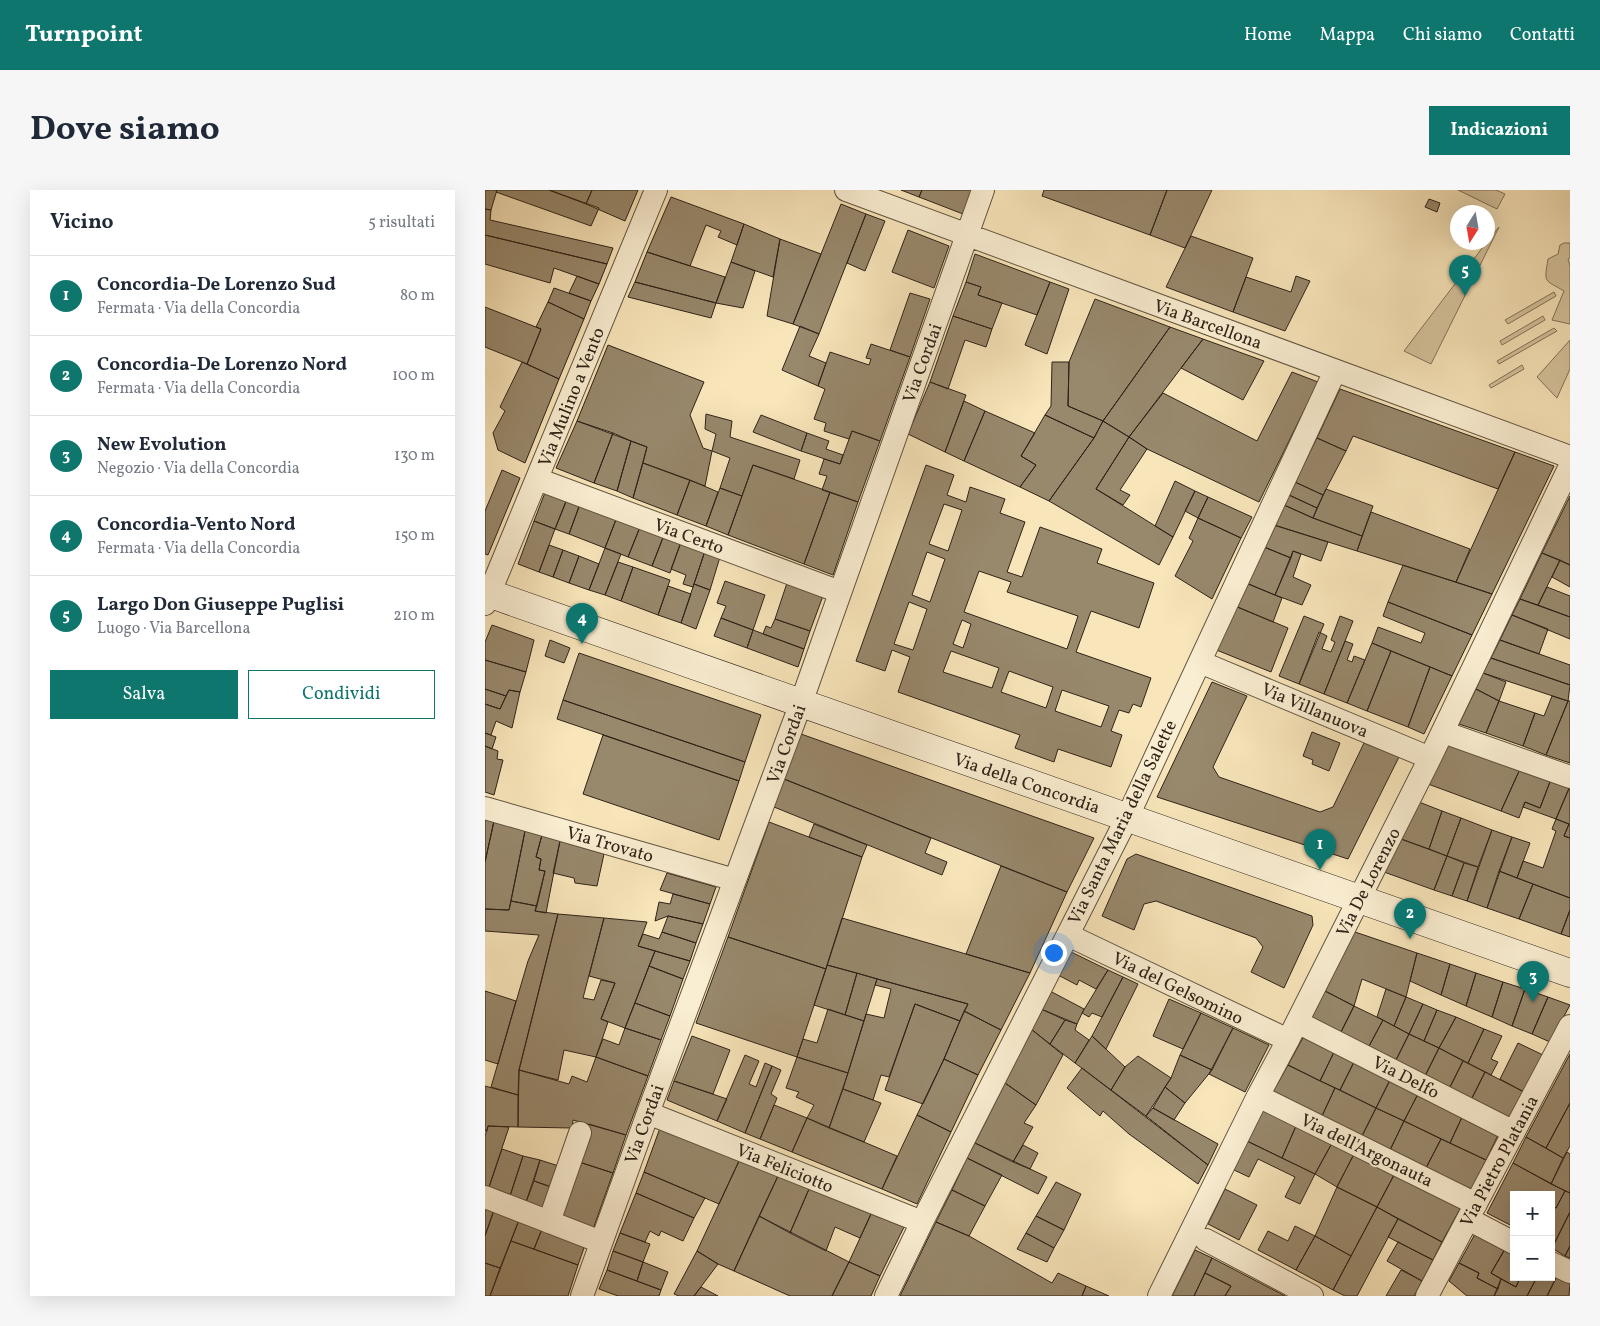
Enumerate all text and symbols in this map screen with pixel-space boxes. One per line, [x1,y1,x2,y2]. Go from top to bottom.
text: Turnpoint [25,18,143,52]
text: Home [1244,23,1292,48]
text: Mappa [1320,23,1375,48]
text: Chi siamo [1403,23,1482,48]
text: Contatti [1510,23,1575,48]
text: Dove siamo [30,106,220,154]
button: Indicazioni [1429,106,1570,155]
north arrow [1450,205,1495,250]
text: Vicino [50,208,114,237]
text: 5 risultati [368,212,435,234]
pin: 5 [1449,255,1481,296]
text: Concordia-De Lorenzo Sud [97,272,336,298]
text: 1 [63,285,69,307]
text: 80 m [400,285,435,307]
street label: Via Barcellona [1150,294,1265,357]
text: Fermata · Via della Concordia [97,298,300,320]
street label: Via Cordai [897,320,949,407]
street label: Via Mulino a Vento [533,324,612,471]
text: Concordia-De Lorenzo Nord [97,352,347,378]
text: 2 [62,365,70,387]
text: 100 m [392,365,435,387]
text: Fermata · Via della Concordia [97,378,300,400]
text: New Evolution [97,432,227,458]
text: 3 [62,445,70,467]
text: 130 m [394,445,435,467]
text: Negozio · Via della Concordia [97,458,300,480]
text: Concordia-Vento Nord [97,512,295,538]
street label: Via Certo [650,513,727,562]
text: 4 [61,525,71,547]
text: 150 m [394,525,435,547]
text: Fermata · Via della Concordia [97,538,300,560]
text: Largo Don Giuseppe Puglisi [97,592,344,618]
pin: 4 [566,603,598,644]
text: 5 [62,605,70,627]
text: 210 m [393,605,435,627]
text: Luogo · Via Barcellona [97,618,250,640]
button: Salva [50,670,238,719]
button: Condividi [248,670,435,719]
street label: Via Villanuova [1257,678,1372,745]
street label: Via Cordai [761,701,813,788]
street label: Via Santa Maria della Salette [1063,716,1184,929]
street label: Via della Concordia [950,748,1103,821]
street label: Via Trovato [563,821,656,870]
street label: Via De Lorenzo [1331,824,1408,942]
pin: 1 [1304,829,1336,870]
pin: 2 [1394,898,1426,939]
your location [1041,940,1067,966]
street label: Via del Gelsomino [1108,947,1247,1032]
pin: 3 [1517,961,1549,1002]
street label: Via Delfo [1367,1051,1443,1106]
street label: Via Cordai [619,1081,671,1168]
street label: Via Pietro Platania [1455,1091,1546,1232]
street label: Via dell'Argonauta [1296,1108,1437,1194]
street label: Via Feliciotto [732,1139,837,1200]
map controls [1510,1191,1555,1281]
button: + [1510,1191,1555,1236]
button: − [1510,1236,1555,1281]

